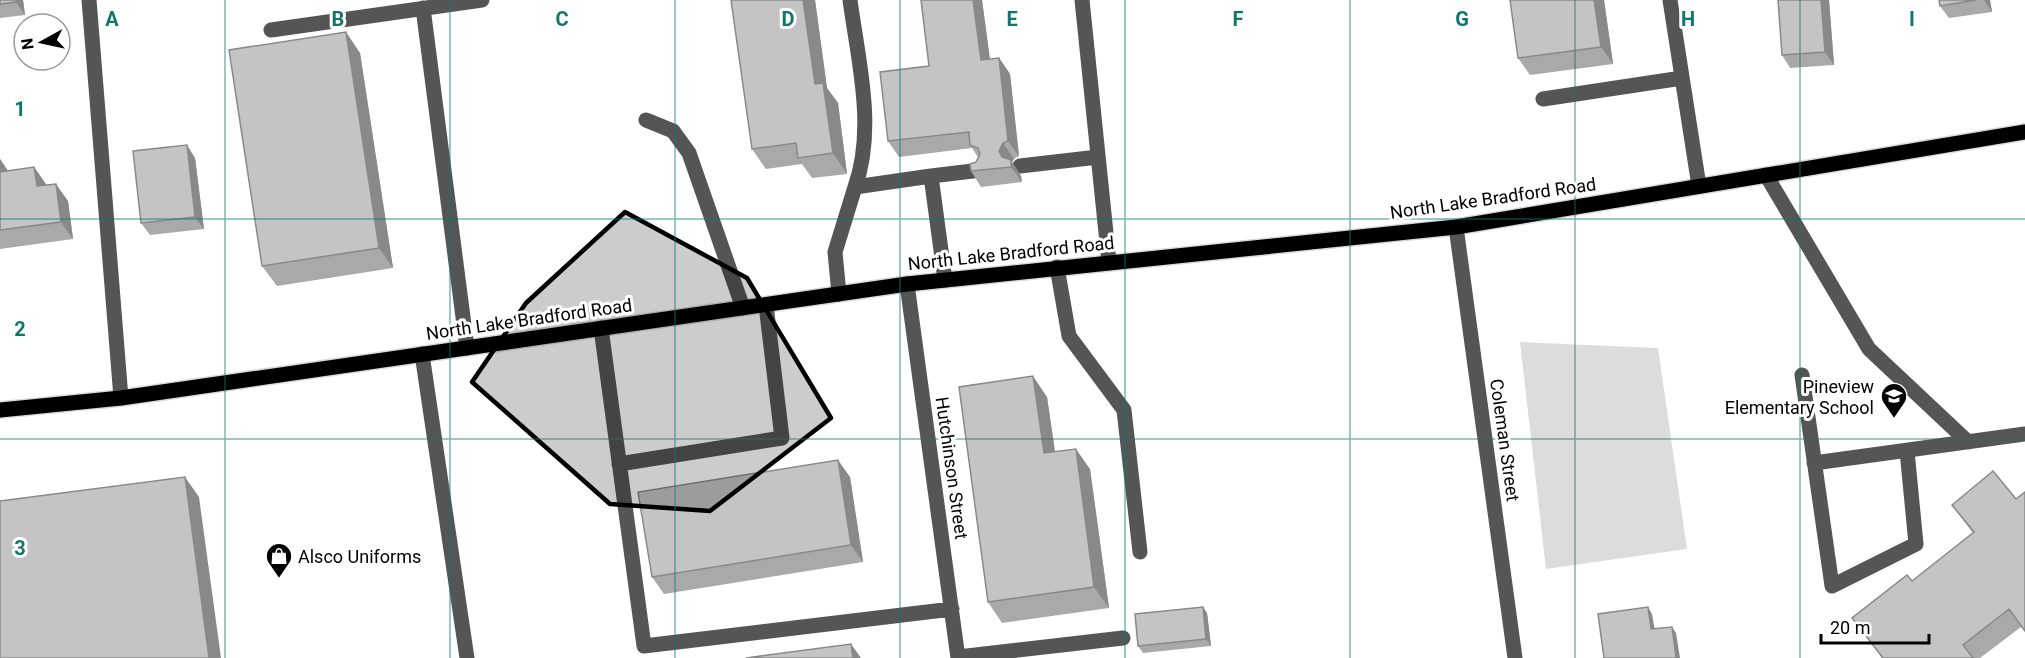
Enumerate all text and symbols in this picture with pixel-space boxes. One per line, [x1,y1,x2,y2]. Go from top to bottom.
text: A [105,7,119,31]
text: B [332,7,344,31]
text: C [555,7,569,31]
text: D [782,7,795,31]
text: E [1006,7,1018,31]
text: F [1233,7,1244,31]
text: G [1455,7,1469,31]
text: H [1681,7,1695,31]
text: I [1909,7,1915,31]
north arrow [12,12,72,72]
text: N [17,37,38,51]
text: 1 [14,97,26,121]
street label: North Lake Bradford Road [1389,173,1597,223]
street label: North Lake Bradford Road [907,232,1115,274]
street label: North Lake Bradford Road [425,294,633,344]
text: 2 [14,317,26,341]
place label: Pineview Elementary School [1725,376,1874,418]
street label: Coleman Street [1486,377,1524,503]
school or university icon: Pineview Elementary School [1879,381,1909,419]
street label: Hutchinson Street [932,395,972,541]
text: 3 [14,536,26,560]
shop icon: Alsco Uniforms [264,541,294,579]
place label: Alsco Uniforms [298,546,421,567]
scale bar [1821,607,1929,645]
text: 20 m [1830,617,1870,638]

